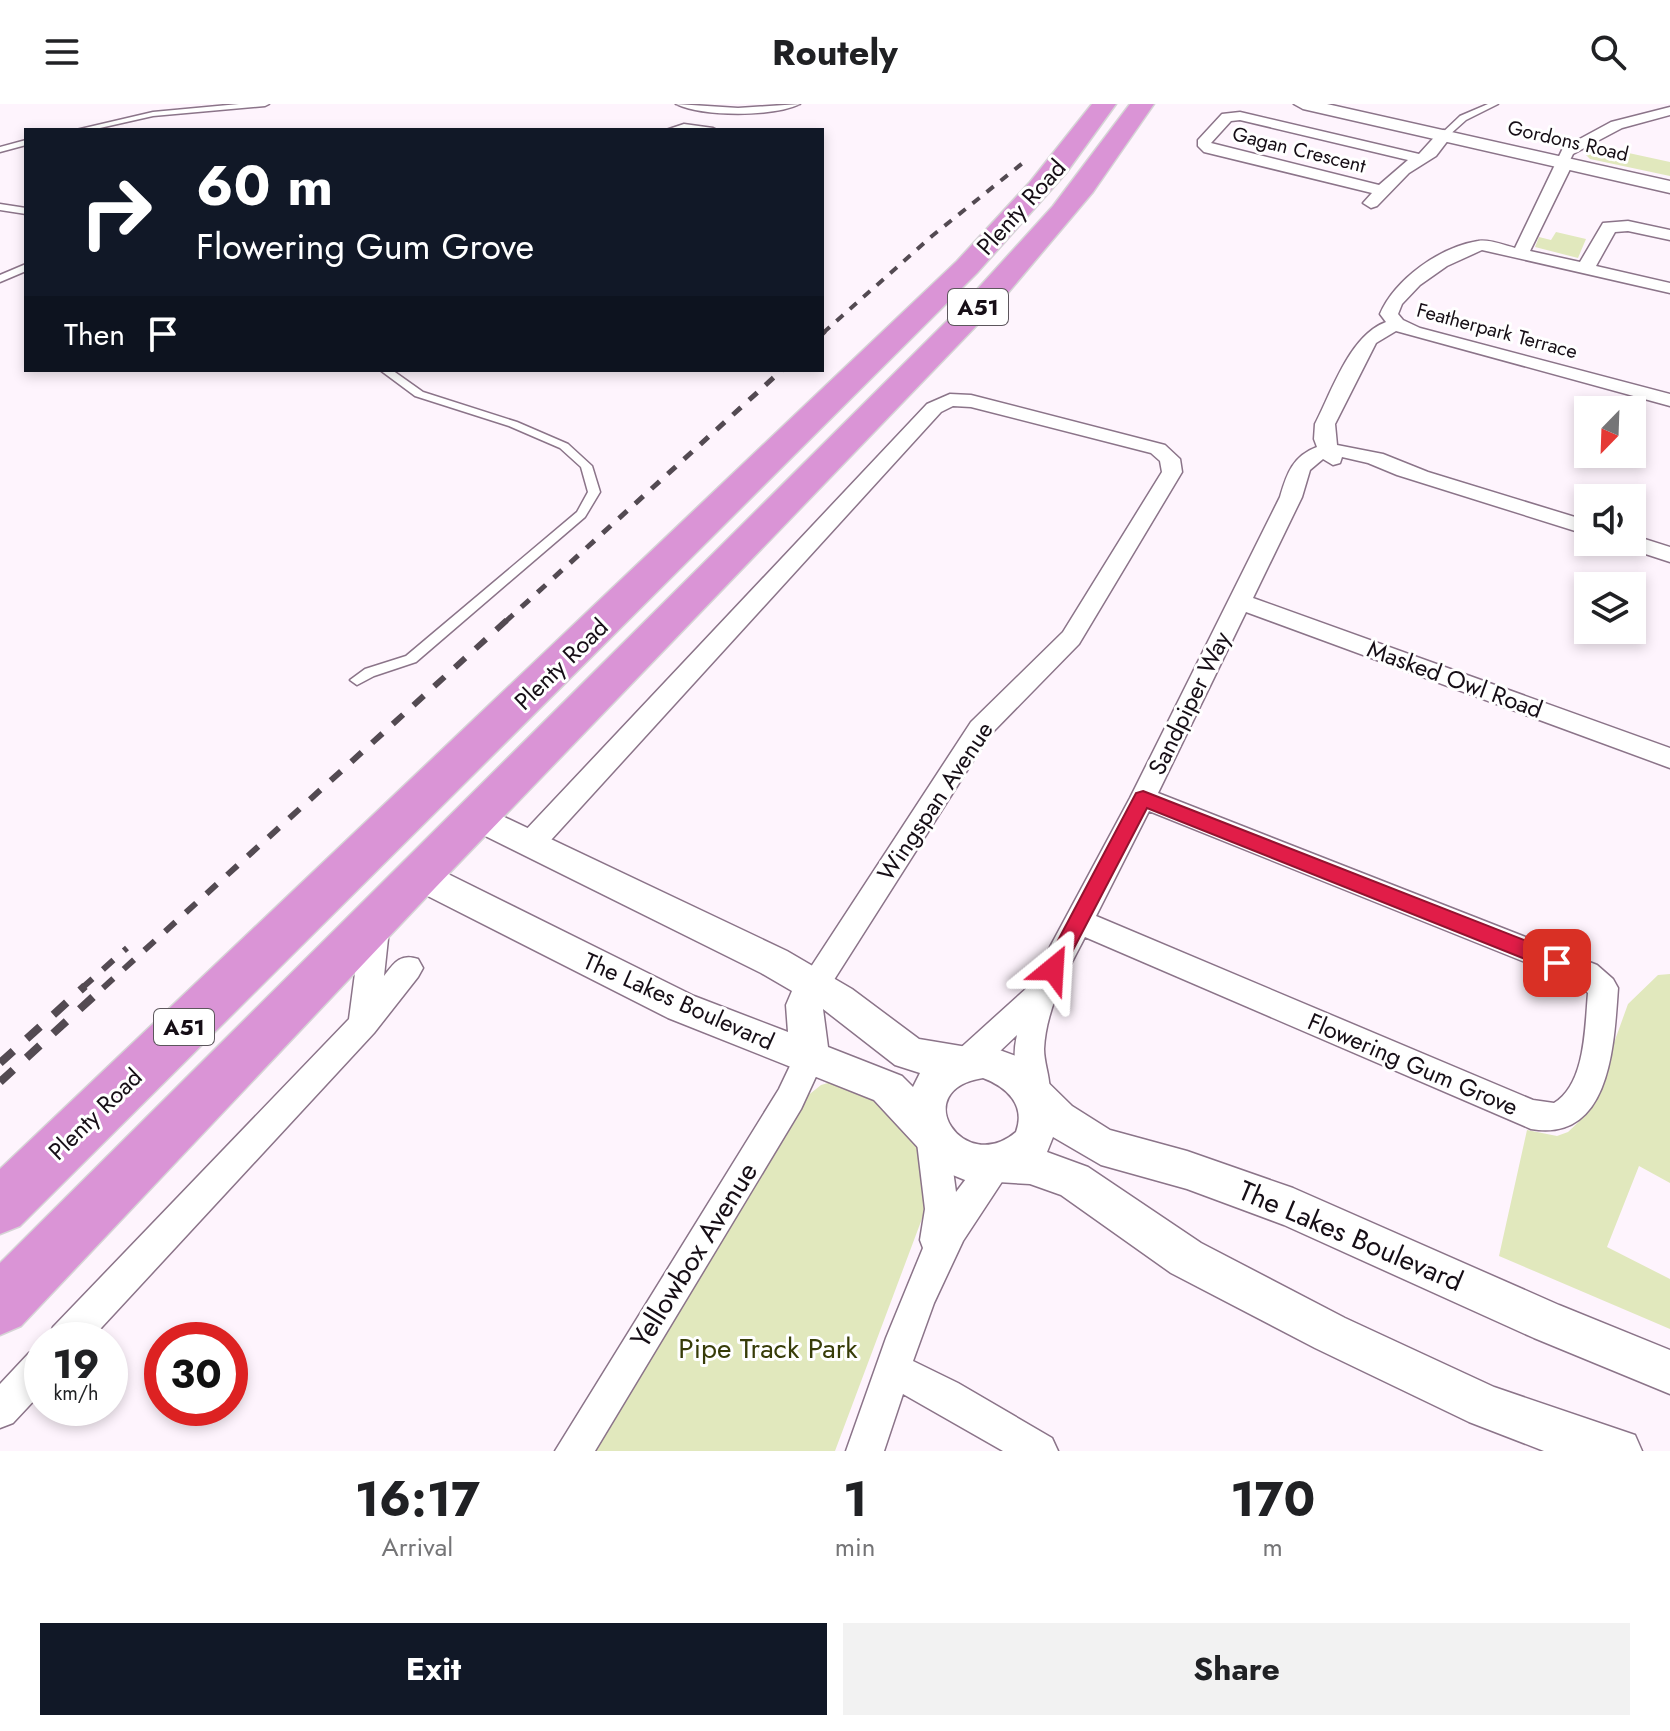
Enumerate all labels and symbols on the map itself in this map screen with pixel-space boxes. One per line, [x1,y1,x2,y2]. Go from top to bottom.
street label: Gordons Road [1505,113,1631,169]
street label: Gagan Crescent [1229,119,1369,181]
street label: Plenty Road [968,151,1074,263]
road number: A51 [948,289,1008,325]
street label: Featherpark Terrace [1413,296,1581,366]
north arrow [1574,396,1646,468]
street label: Plenty Road [506,610,616,718]
street label: Sandpiper Way [1139,625,1239,781]
street label: Masked Owl Road [1362,631,1548,727]
street label: Wingspan Avenue [869,714,1001,888]
position arrow [1011,927,1095,1011]
pin [1523,929,1591,997]
street label: The Lakes Boulevard [578,943,780,1059]
street label: Flowering Gum Grove [1302,1004,1524,1124]
road number: A51 [154,1009,214,1045]
street label: Plenty Road [40,1060,150,1168]
street label: Yellowbox Avenue [620,1154,768,1356]
street label: The Lakes Boulevard [1233,1170,1469,1302]
speed limit sign: 30 [144,1322,248,1426]
park label: Pipe Track Park [678,1328,858,1369]

